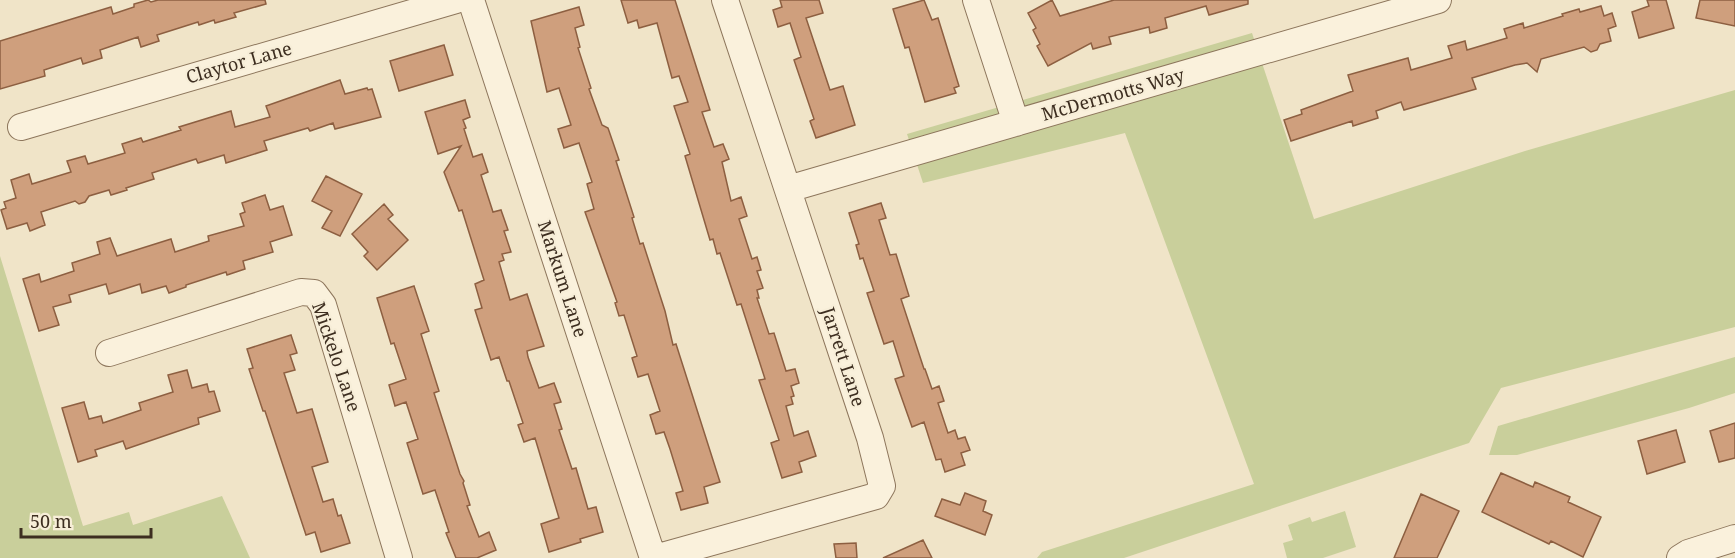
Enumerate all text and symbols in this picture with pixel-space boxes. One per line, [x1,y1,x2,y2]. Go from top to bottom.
street label: Claytor Lane [183,35,294,89]
street label: McDermotts Way [1039,62,1188,126]
street label: Markum Lane [533,217,593,340]
street label: Mickelo Lane [307,299,367,415]
street label: Jarrett Lane [816,303,871,409]
scale bar [21,501,152,539]
text: 50 m [30,509,72,533]

